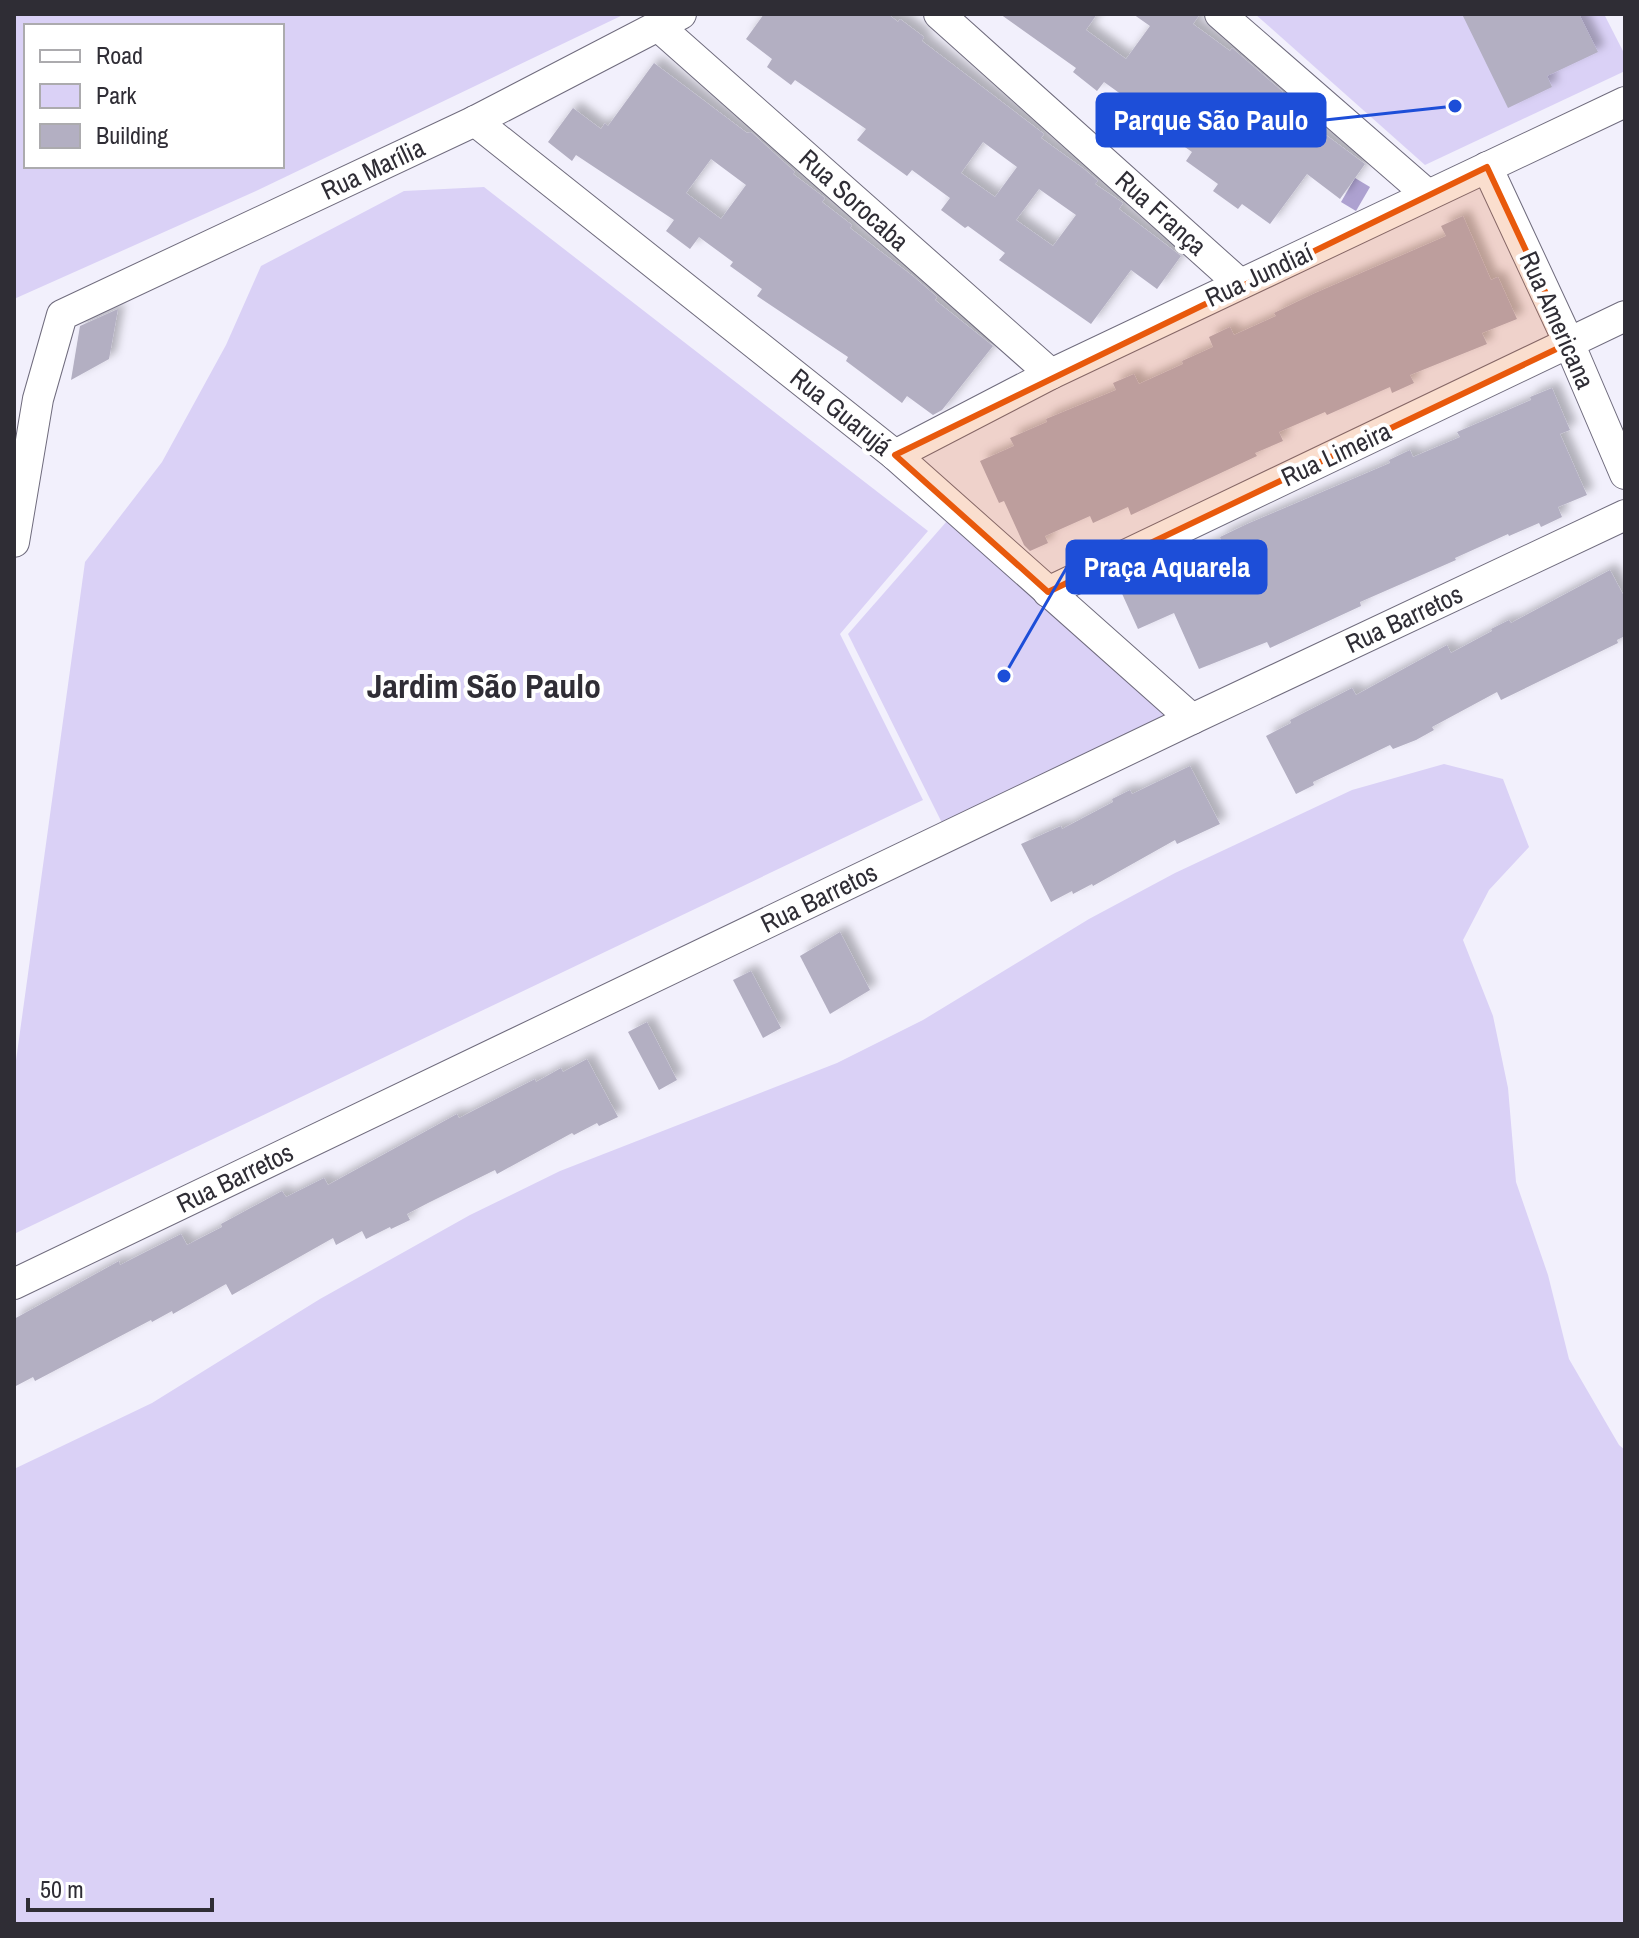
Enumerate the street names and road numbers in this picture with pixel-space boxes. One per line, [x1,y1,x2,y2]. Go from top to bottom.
street label: Rua Marília [315,129,430,208]
street label: Rua Sorocaba [792,141,917,258]
street label: Rua França [1108,162,1215,263]
street label: Rua Jundiaí [1199,234,1319,315]
street label: Rua Americana [1512,246,1603,394]
street label: Rua Guarujá [783,360,899,463]
street label: Rua Limeira [1275,413,1396,494]
street label: Rua Barretos [1339,576,1468,661]
street label: Rua Barretos [755,854,883,941]
street label: Rua Barretos [171,1134,299,1221]

